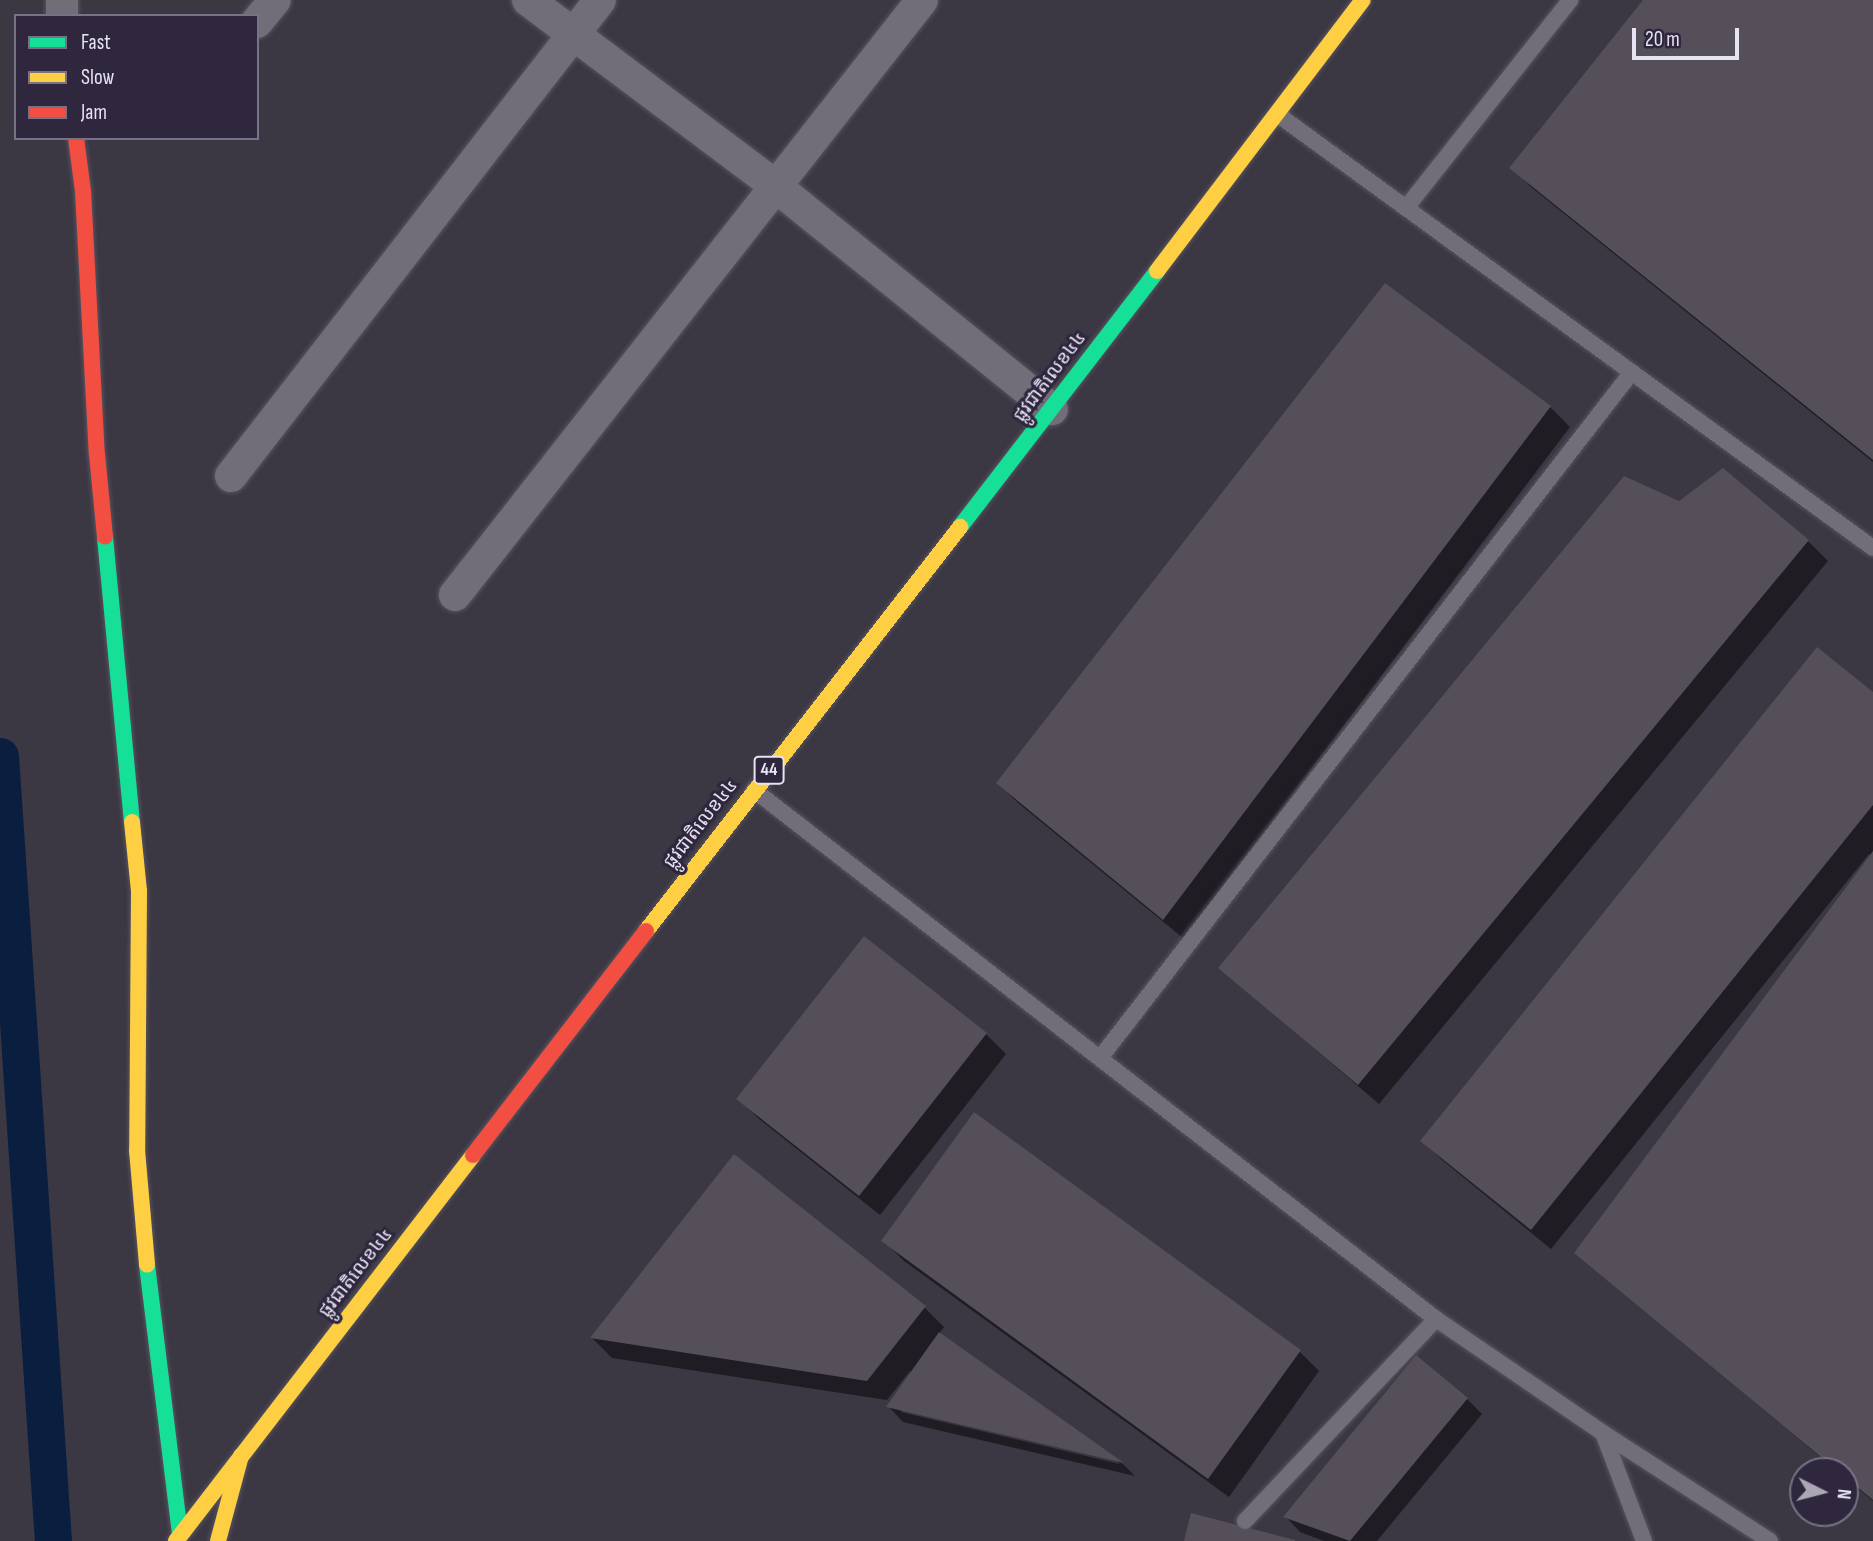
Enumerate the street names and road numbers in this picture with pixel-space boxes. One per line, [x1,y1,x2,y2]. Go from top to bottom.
street label: ផ្លូវជាតិលេខ៤៤ [1009,327,1091,427]
road number: 44 [753,756,785,784]
street label: ផ្លូវជាតិលេខ៤៤ [659,775,743,873]
street label: ផ្លូវជាតិលេខ៤៤ [314,1224,398,1322]

